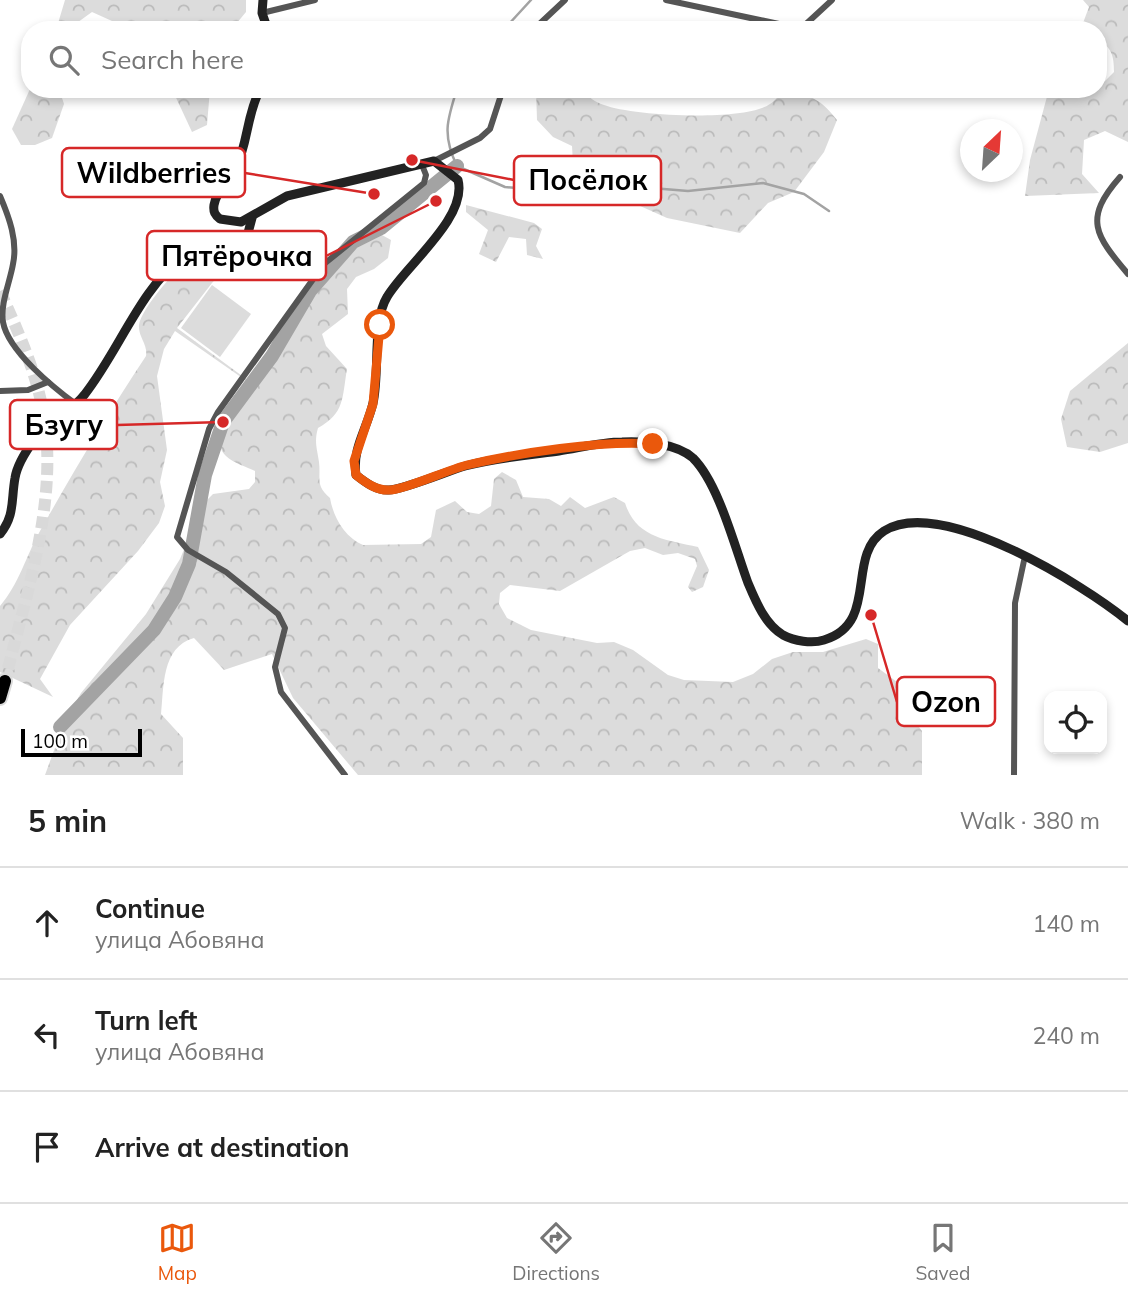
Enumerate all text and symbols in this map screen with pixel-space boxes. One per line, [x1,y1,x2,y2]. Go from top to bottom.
search box [21,21,1107,98]
icon: search [45,41,83,79]
text: Search here [101,43,244,76]
north arrow [960,119,1023,182]
callout: Wildberries [62,148,245,197]
text: Wildberries [77,155,231,190]
callout: Посёлок [514,156,661,205]
text: Посёлок [529,162,648,197]
callout: Пятёрочка [147,231,326,280]
text: Пятёрочка [161,238,313,273]
route start [364,309,395,340]
callout: Бзугу [10,400,117,449]
text: Бзугу [25,407,104,442]
route end [637,428,668,459]
callout: Ozon [897,677,995,726]
text: Ozon [911,684,981,719]
map controls [1044,691,1107,754]
button: locate [1044,691,1107,754]
scale bar [21,726,142,758]
text: 100 m [32,729,88,753]
text: 5 min [28,802,107,840]
text: Walk · 380 m [960,806,1100,835]
text: Continue [95,892,205,925]
icon: ahead [28,904,66,942]
text: 140 m [1032,909,1100,938]
text: улица Абовяна [95,925,264,954]
text: Turn left [95,1004,197,1037]
icon: left [28,1016,66,1054]
text: 240 m [1032,1021,1100,1050]
text: улица Абовяна [95,1037,264,1066]
icon: arrive [28,1128,66,1166]
text: Arrive at destination [95,1131,350,1164]
tab: Map [158,1219,197,1285]
tab: Directions [512,1219,600,1285]
tab: Saved [915,1219,970,1285]

